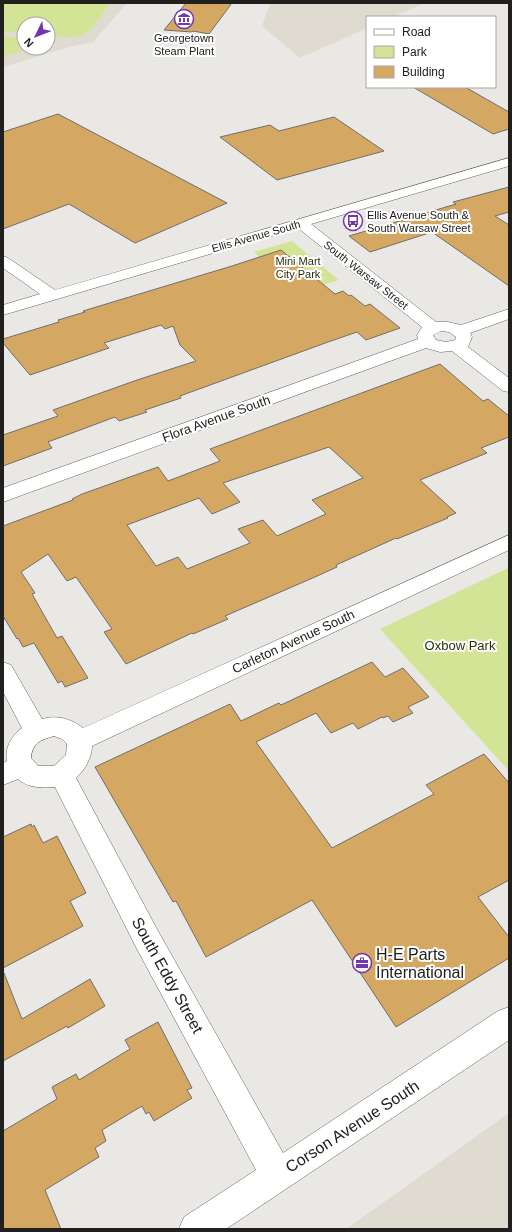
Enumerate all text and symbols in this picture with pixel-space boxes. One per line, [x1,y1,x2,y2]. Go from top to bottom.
museum icon: Georgetown Steam Plant [173,8,195,30]
north arrow [16,16,56,56]
legend [366,16,496,88]
text: Road [402,25,431,39]
place label: Georgetown Steam Plant [154,32,214,57]
text: N [22,36,36,50]
text: Park [402,45,428,59]
text: Building [402,65,445,79]
place label: Ellis Avenue South & South Warsaw Street [367,209,471,234]
bus stop icon: Ellis Avenue South & South Warsaw Street [342,210,364,232]
street label: Ellis Avenue South [210,218,302,254]
street label: South Warsaw Street [322,238,410,312]
park label: Mini Mart City Park [275,255,321,280]
street label: Flora Avenue South [160,392,272,445]
street label: Carleton Avenue South [230,606,357,676]
park label: Oxbow Park [425,638,496,653]
street label: South Eddy Street [129,914,207,1037]
place label: H-E Parts International [376,946,464,981]
office icon: H-E Parts International [351,952,373,974]
street label: Corson Avenue South [282,1077,422,1176]

